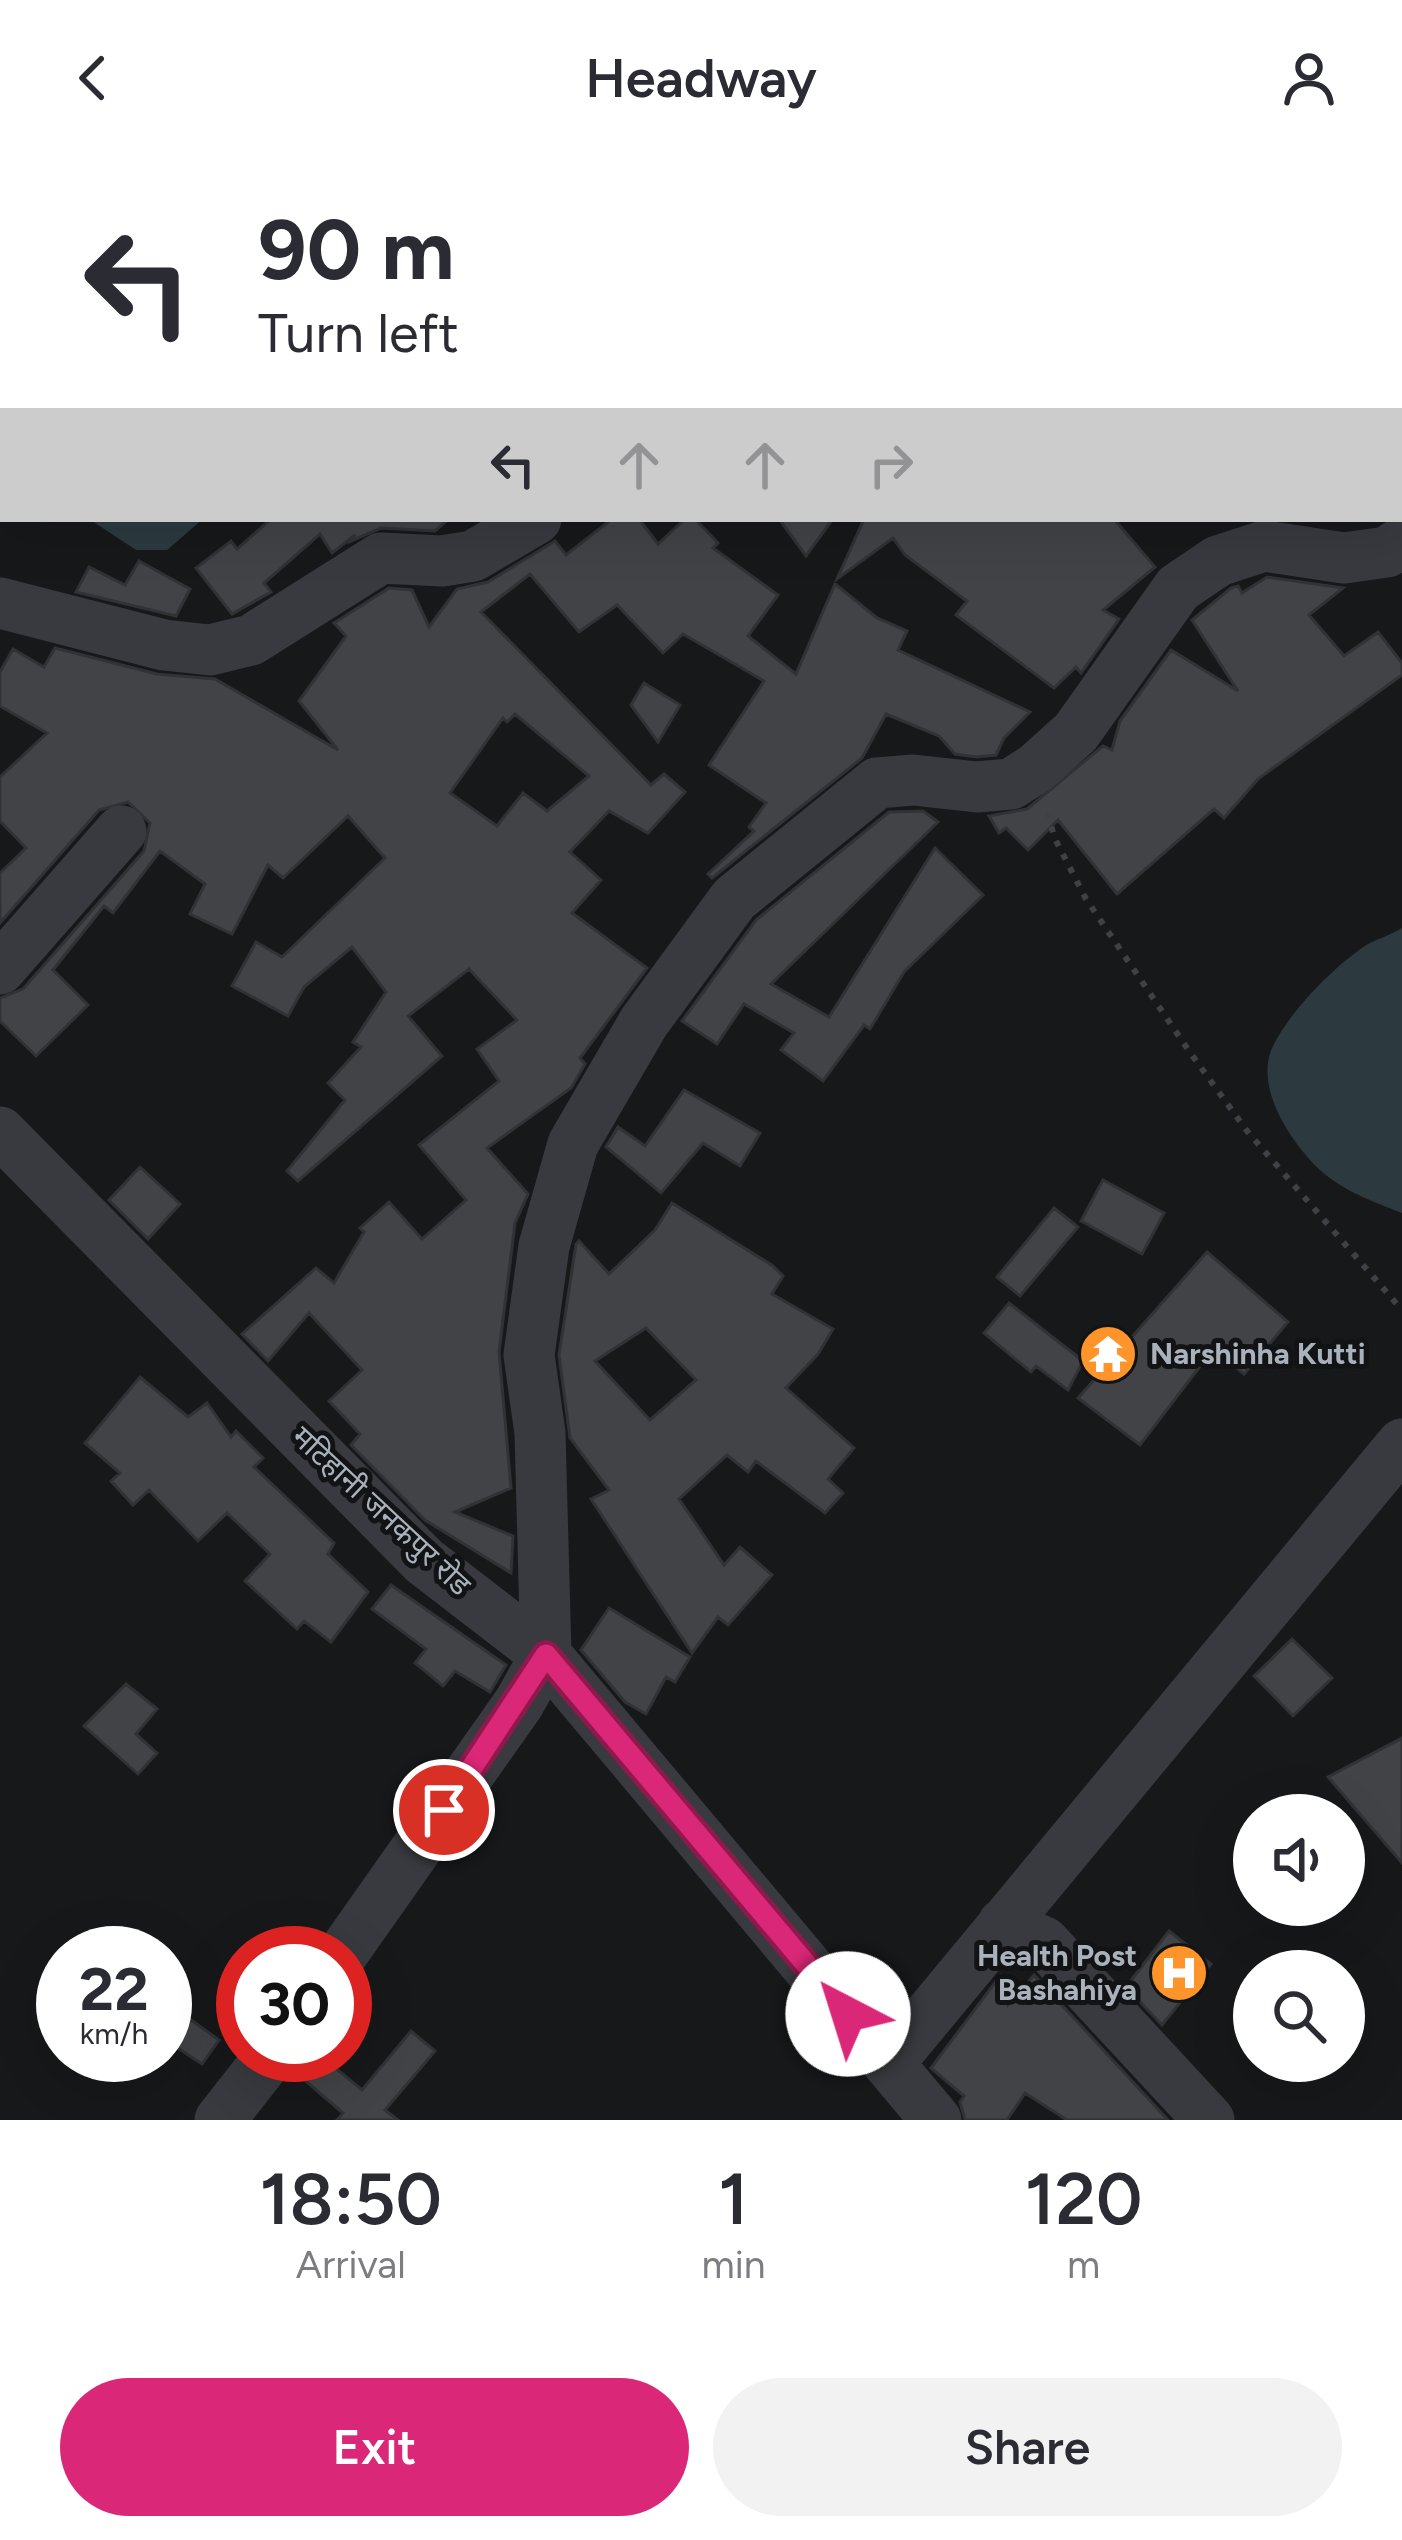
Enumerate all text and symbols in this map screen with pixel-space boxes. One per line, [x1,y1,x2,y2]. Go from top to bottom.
icon: back [60,45,126,111]
icon: person [1276,45,1342,111]
text: Headway [585,46,817,111]
text: 90 m [258,199,454,300]
icon: left [60,204,216,360]
text: Turn left [258,301,459,366]
icon: left [480,432,546,498]
icon: ahead [606,432,672,498]
icon: ahead [732,432,798,498]
icon: right [858,432,924,498]
temple icon: Narshinha Kutti [1077,1323,1139,1385]
place label: Narshinha Kutti [1150,1335,1366,1372]
street label: मटिहानी जनकपुर रोड [284,1418,479,1604]
pin [393,1759,495,1861]
icon: arrive [411,1777,477,1843]
map controls [1233,1794,1365,2082]
button: sound [1233,1794,1365,1926]
speed limit sign: 30 [216,1926,372,2082]
place label: Health Post Bashahiya [977,1937,1137,2008]
hospital icon: Health Post Bashahiya [1148,1942,1210,2004]
button: search [1233,1950,1365,2082]
position arrow [785,1951,911,2077]
text: 22 [79,1953,149,2025]
text: km/h [80,2015,148,2052]
text: 18:50 [259,2156,442,2242]
text: 1 [718,2156,749,2242]
text: 120 [1025,2156,1143,2242]
text: Arrival [296,2241,406,2288]
text: min [701,2241,765,2288]
text: m [1067,2241,1100,2288]
button: Exit [60,2378,689,2516]
button: Share [713,2378,1342,2516]

